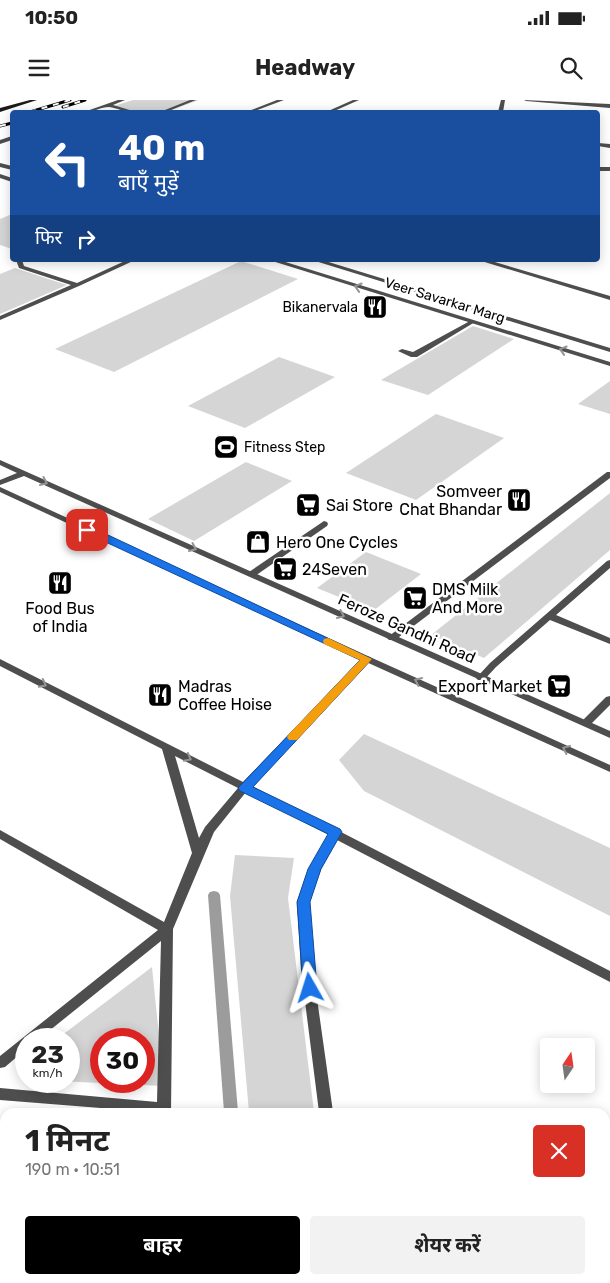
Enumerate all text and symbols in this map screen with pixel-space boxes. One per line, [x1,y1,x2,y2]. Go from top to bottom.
text: 10:50 [25,6,78,29]
icon: menu [25,54,53,82]
text: Headway [255,54,355,81]
icon: search [557,54,585,82]
text: 40 m [118,127,205,169]
icon: left [35,130,100,195]
text: बाएँ मुड़ें [118,169,179,196]
icon: right [72,225,100,253]
text: फिर [35,226,62,249]
street label: Veer Savarkar Marg [383,274,507,327]
one-way arrow [354,282,363,292]
restaurant icon: Bikanervala [362,294,388,320]
place label: Bikanervala [282,299,358,316]
one-way arrow [560,345,568,355]
sports icon: Fitness Step [213,434,239,460]
place label: Fitness Step [244,439,325,456]
one-way arrow [39,475,48,486]
place label: Somveer Chat Bhandar [399,482,502,519]
restaurant icon: Somveer Chat Bhandar [506,487,532,513]
supermarket icon: Sai Store [295,492,321,518]
place label: Sai Store [326,496,393,515]
pin [66,509,108,551]
icon: arrive [73,516,101,544]
shop icon: Hero One Cycles [245,529,271,555]
place label: Hero One Cycles [276,533,398,552]
one-way arrow [188,542,197,553]
supermarket icon: 24Seven [272,556,298,582]
place label: 24Seven [302,560,367,579]
restaurant icon: Food Bus of India [47,570,73,596]
place label: DMS Milk And More [432,580,503,617]
supermarket icon: DMS Milk And More [402,585,428,611]
street label: Feroze Gandhi Road [335,590,478,667]
place label: Food Bus of India [25,599,95,636]
one-way arrow [336,608,345,619]
supermarket icon: Export Market [546,673,572,699]
one-way arrow [414,676,423,687]
place label: Madras Coffee Hoise [178,677,272,714]
place label: Export Market [438,677,542,696]
one-way arrow [38,678,47,688]
restaurant icon: Madras Coffee Hoise [147,682,173,708]
one-way arrow [562,745,571,755]
one-way arrow [183,752,192,762]
position arrow [283,961,335,1013]
speed limit sign: 30 [90,1028,155,1093]
north arrow [540,1038,595,1092]
map controls [540,1038,595,1093]
text: 23 [31,1040,64,1069]
text: km/h [33,1066,62,1080]
text: 1 मिनट [25,1123,109,1159]
button: close [533,1125,585,1177]
text: 190 m · 10:51 [25,1160,120,1179]
button: बाहर [25,1216,300,1274]
button: शेयर करें [310,1216,585,1274]

